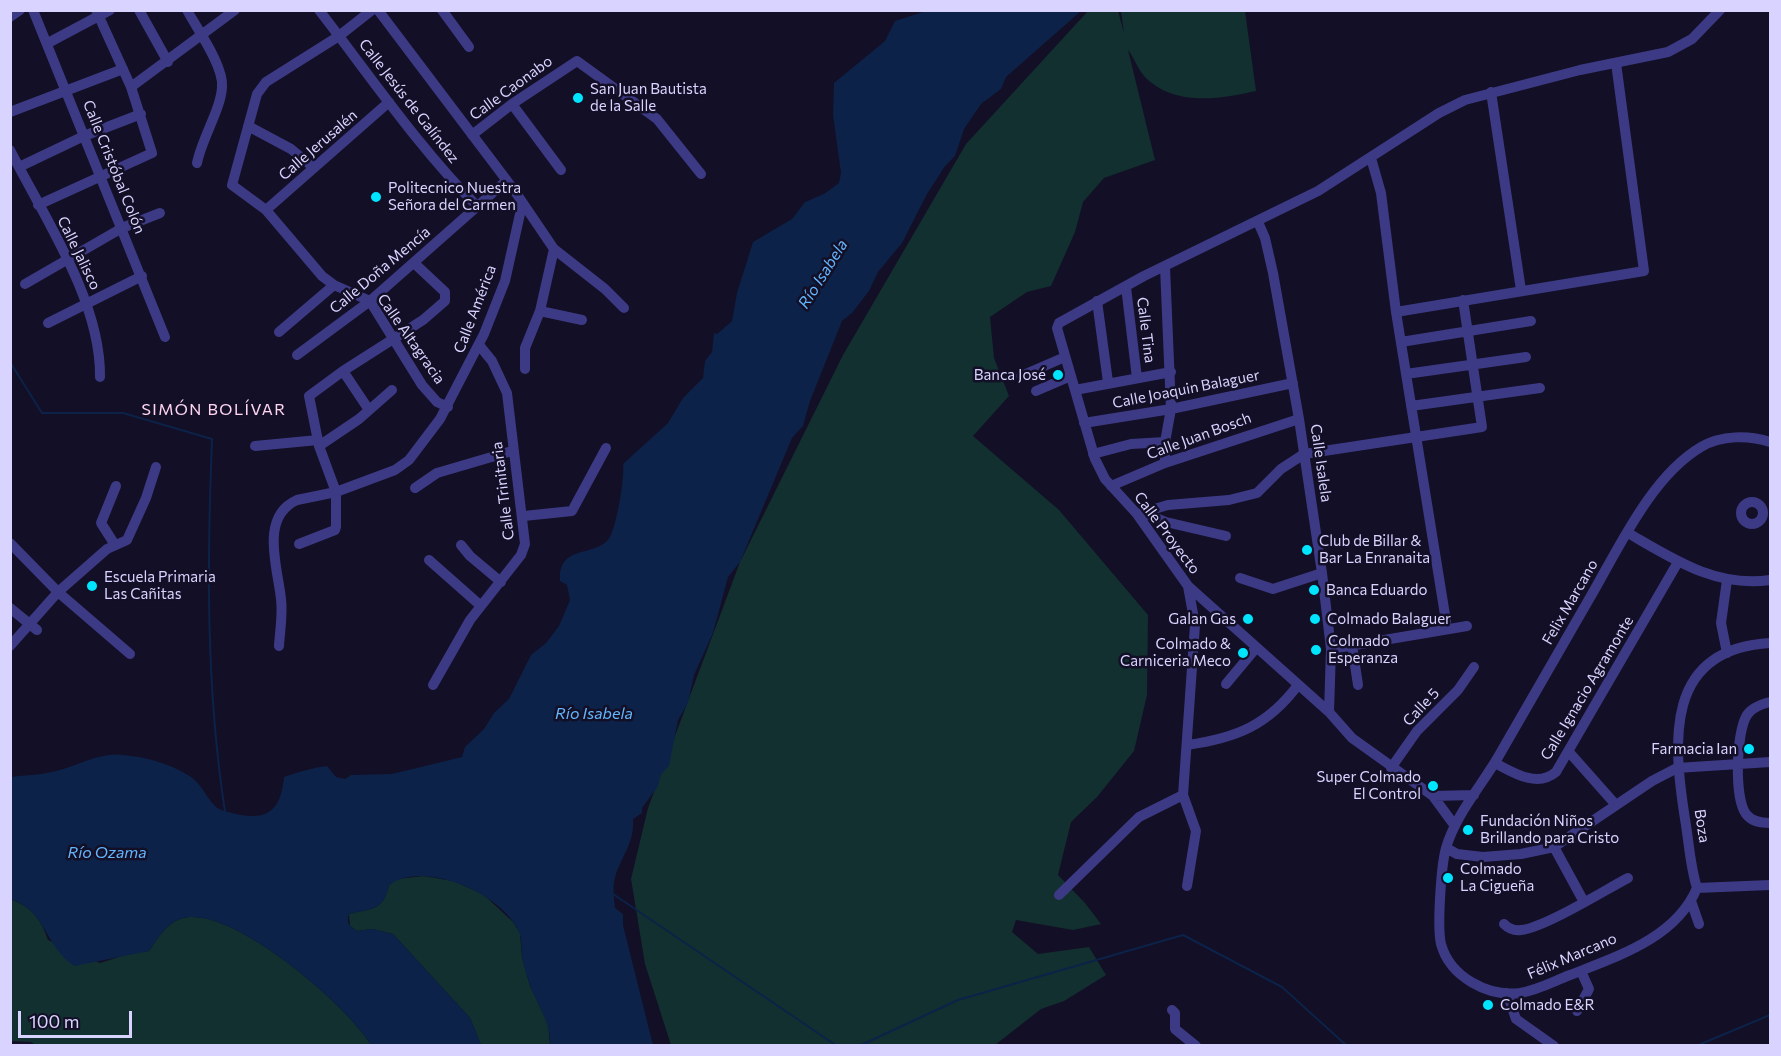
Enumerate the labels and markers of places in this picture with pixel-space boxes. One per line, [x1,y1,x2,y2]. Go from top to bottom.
place label: San Juan Bautista de la Salle [590,80,707,115]
marker: San Juan Bautista de la Salle [571,91,585,105]
place label: Politecnico Nuestra Señora del Carmen [388,179,521,214]
marker: Politecnico Nuestra Señora del Carmen [369,190,383,204]
place label: Banca José [974,366,1046,384]
marker: Banca José [1051,368,1065,382]
place label: Club de Billar & Bar La Enranaita [1319,532,1430,567]
marker: Club de Billar & Bar La Enranaita [1300,543,1314,557]
place label: Escuela Primaria Las Cañitas [104,568,216,603]
marker: Escuela Primaria Las Cañitas [85,579,99,593]
place label: Banca Eduardo [1326,581,1427,599]
marker: Banca Eduardo [1307,583,1321,597]
place label: Galan Gas [1168,610,1236,628]
place label: Colmado Balaguer [1327,610,1451,628]
marker: Galan Gas [1241,612,1255,626]
marker: Colmado Balaguer [1308,612,1322,626]
place label: Colmado Esperanza [1328,632,1398,667]
place label: Colmado & Carniceria Meco [1120,635,1231,670]
marker: Colmado Esperanza [1309,643,1323,657]
marker: Colmado & Carniceria Meco [1236,646,1250,660]
place label: Farmacia Ian [1651,740,1737,758]
marker: Farmacia Ian [1742,742,1756,756]
place label: Super Colmado El Control [1317,768,1421,803]
marker: Super Colmado El Control [1426,779,1440,793]
place label: Fundación Niños Brillando para Cristo [1480,812,1619,847]
marker: Fundación Niños Brillando para Cristo [1461,823,1475,837]
place label: Colmado La Cigueña [1460,860,1534,895]
marker: Colmado La Cigueña [1441,871,1455,885]
place label: Colmado E&R [1500,996,1594,1014]
marker: Colmado E&R [1481,998,1495,1012]

